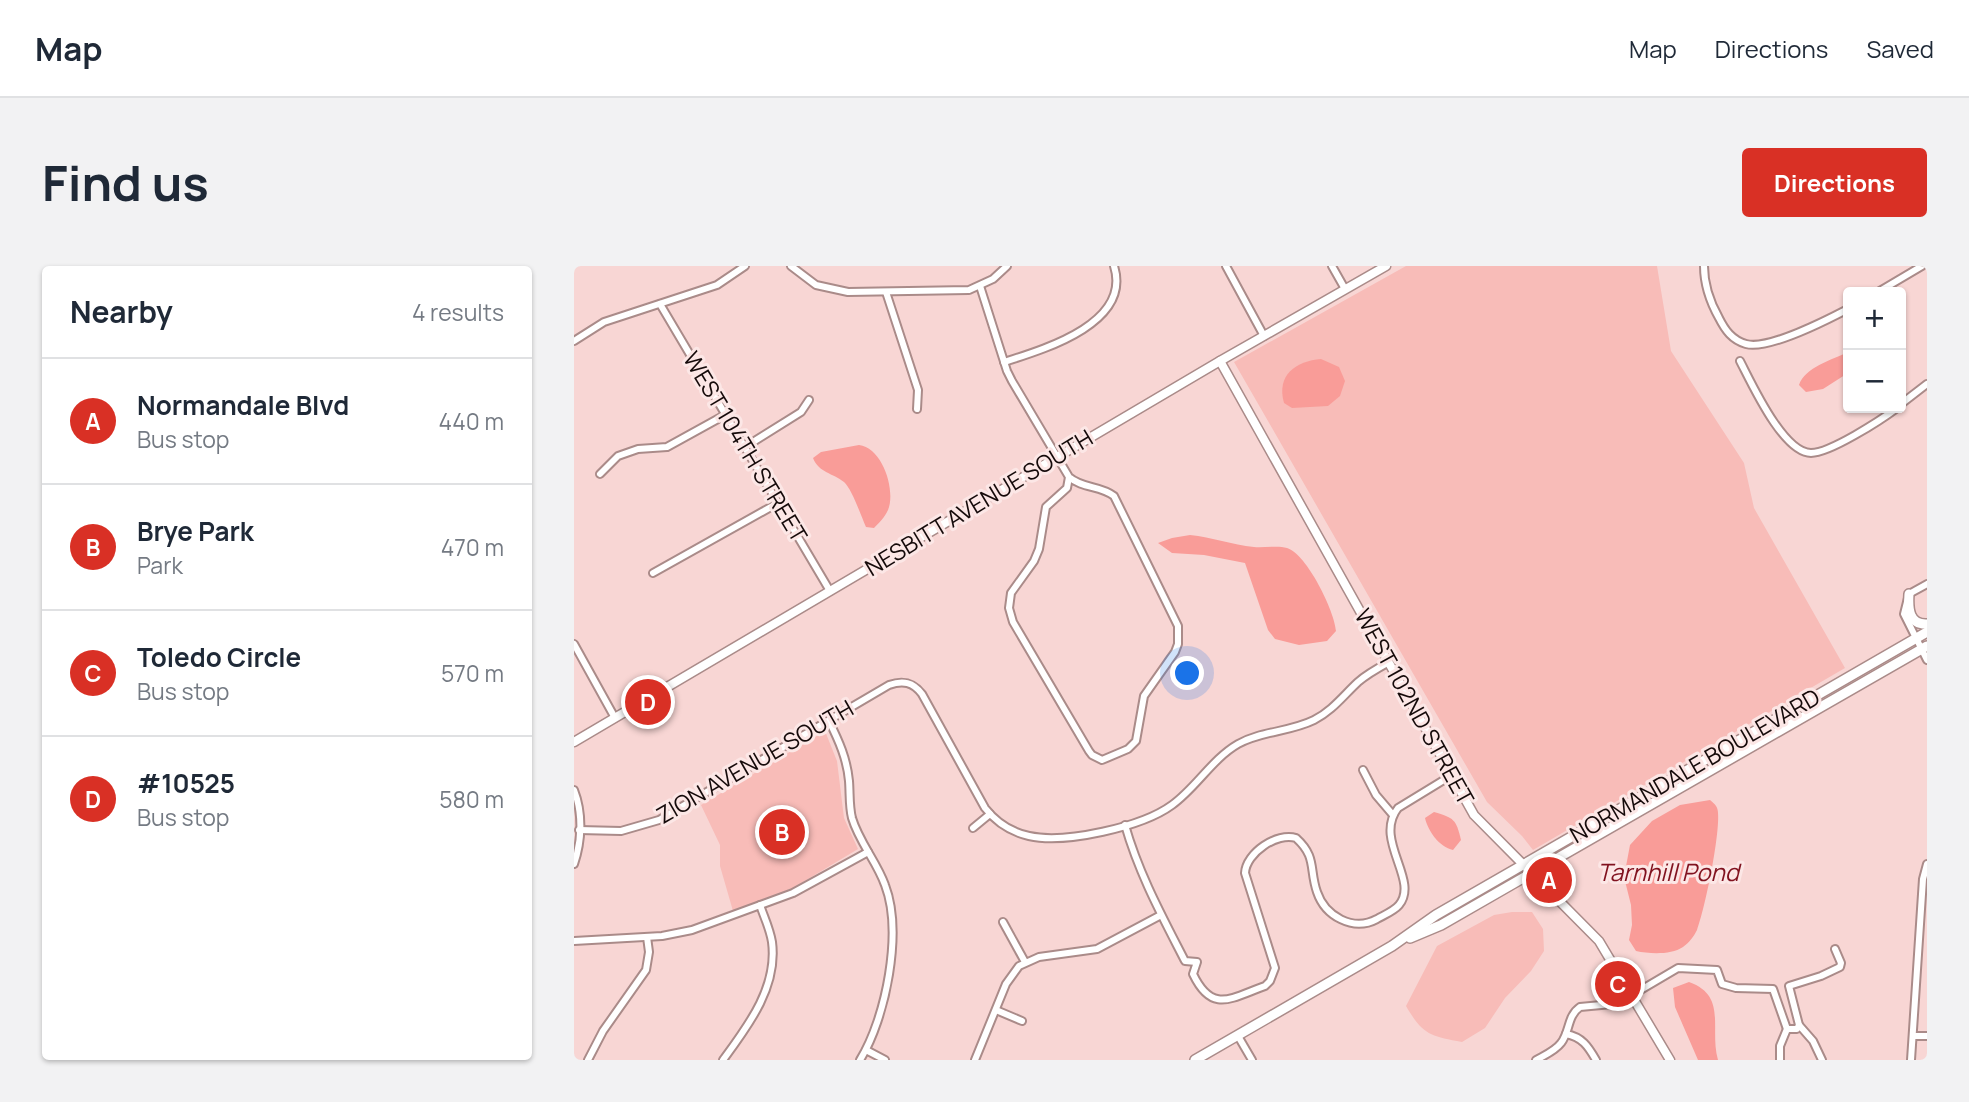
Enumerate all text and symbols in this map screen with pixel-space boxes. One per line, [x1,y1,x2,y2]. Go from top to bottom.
text: Map [35,26,103,71]
text: Map [1629,32,1677,65]
text: Directions [1715,32,1828,65]
text: Saved [1866,32,1934,65]
button: Directions [1742,148,1927,217]
text: Find us [42,149,209,216]
map controls [1843,287,1906,413]
button: + [1843,287,1906,350]
text: Nearby [70,291,173,332]
text: 4 results [412,296,504,328]
street label: WEST 104TH STREET [676,345,816,548]
button: − [1843,350,1906,413]
text: Normandale Blvd [137,387,349,423]
text: A [85,405,101,437]
text: 440 m [439,405,504,437]
street label: NESBITT AVENUE SOUTH [859,421,1098,583]
text: Bus stop [137,423,229,455]
text: Brye Park [137,513,254,549]
text: B [86,531,100,563]
text: 470 m [441,531,504,563]
text: Park [137,549,183,581]
street label: WEST 102ND STREET [1348,603,1482,811]
text: Toledo Circle [137,639,301,675]
your location [1170,656,1204,690]
text: C [85,657,102,689]
text: 570 m [441,657,504,689]
text: Bus stop [137,675,229,707]
pin: D [625,676,671,728]
street label: NORMANDALE BOULEVARD [1563,680,1826,850]
street label: ZION AVENUE SOUTH [650,692,859,831]
text: #10525 [137,765,235,801]
text: D [85,783,101,815]
text: 580 m [439,783,504,815]
text: Bus stop [137,801,229,833]
pin: B [759,806,805,858]
pin: A [1526,854,1572,906]
water label: Tarnhill Pond [1597,855,1742,888]
pin: C [1595,958,1641,1010]

